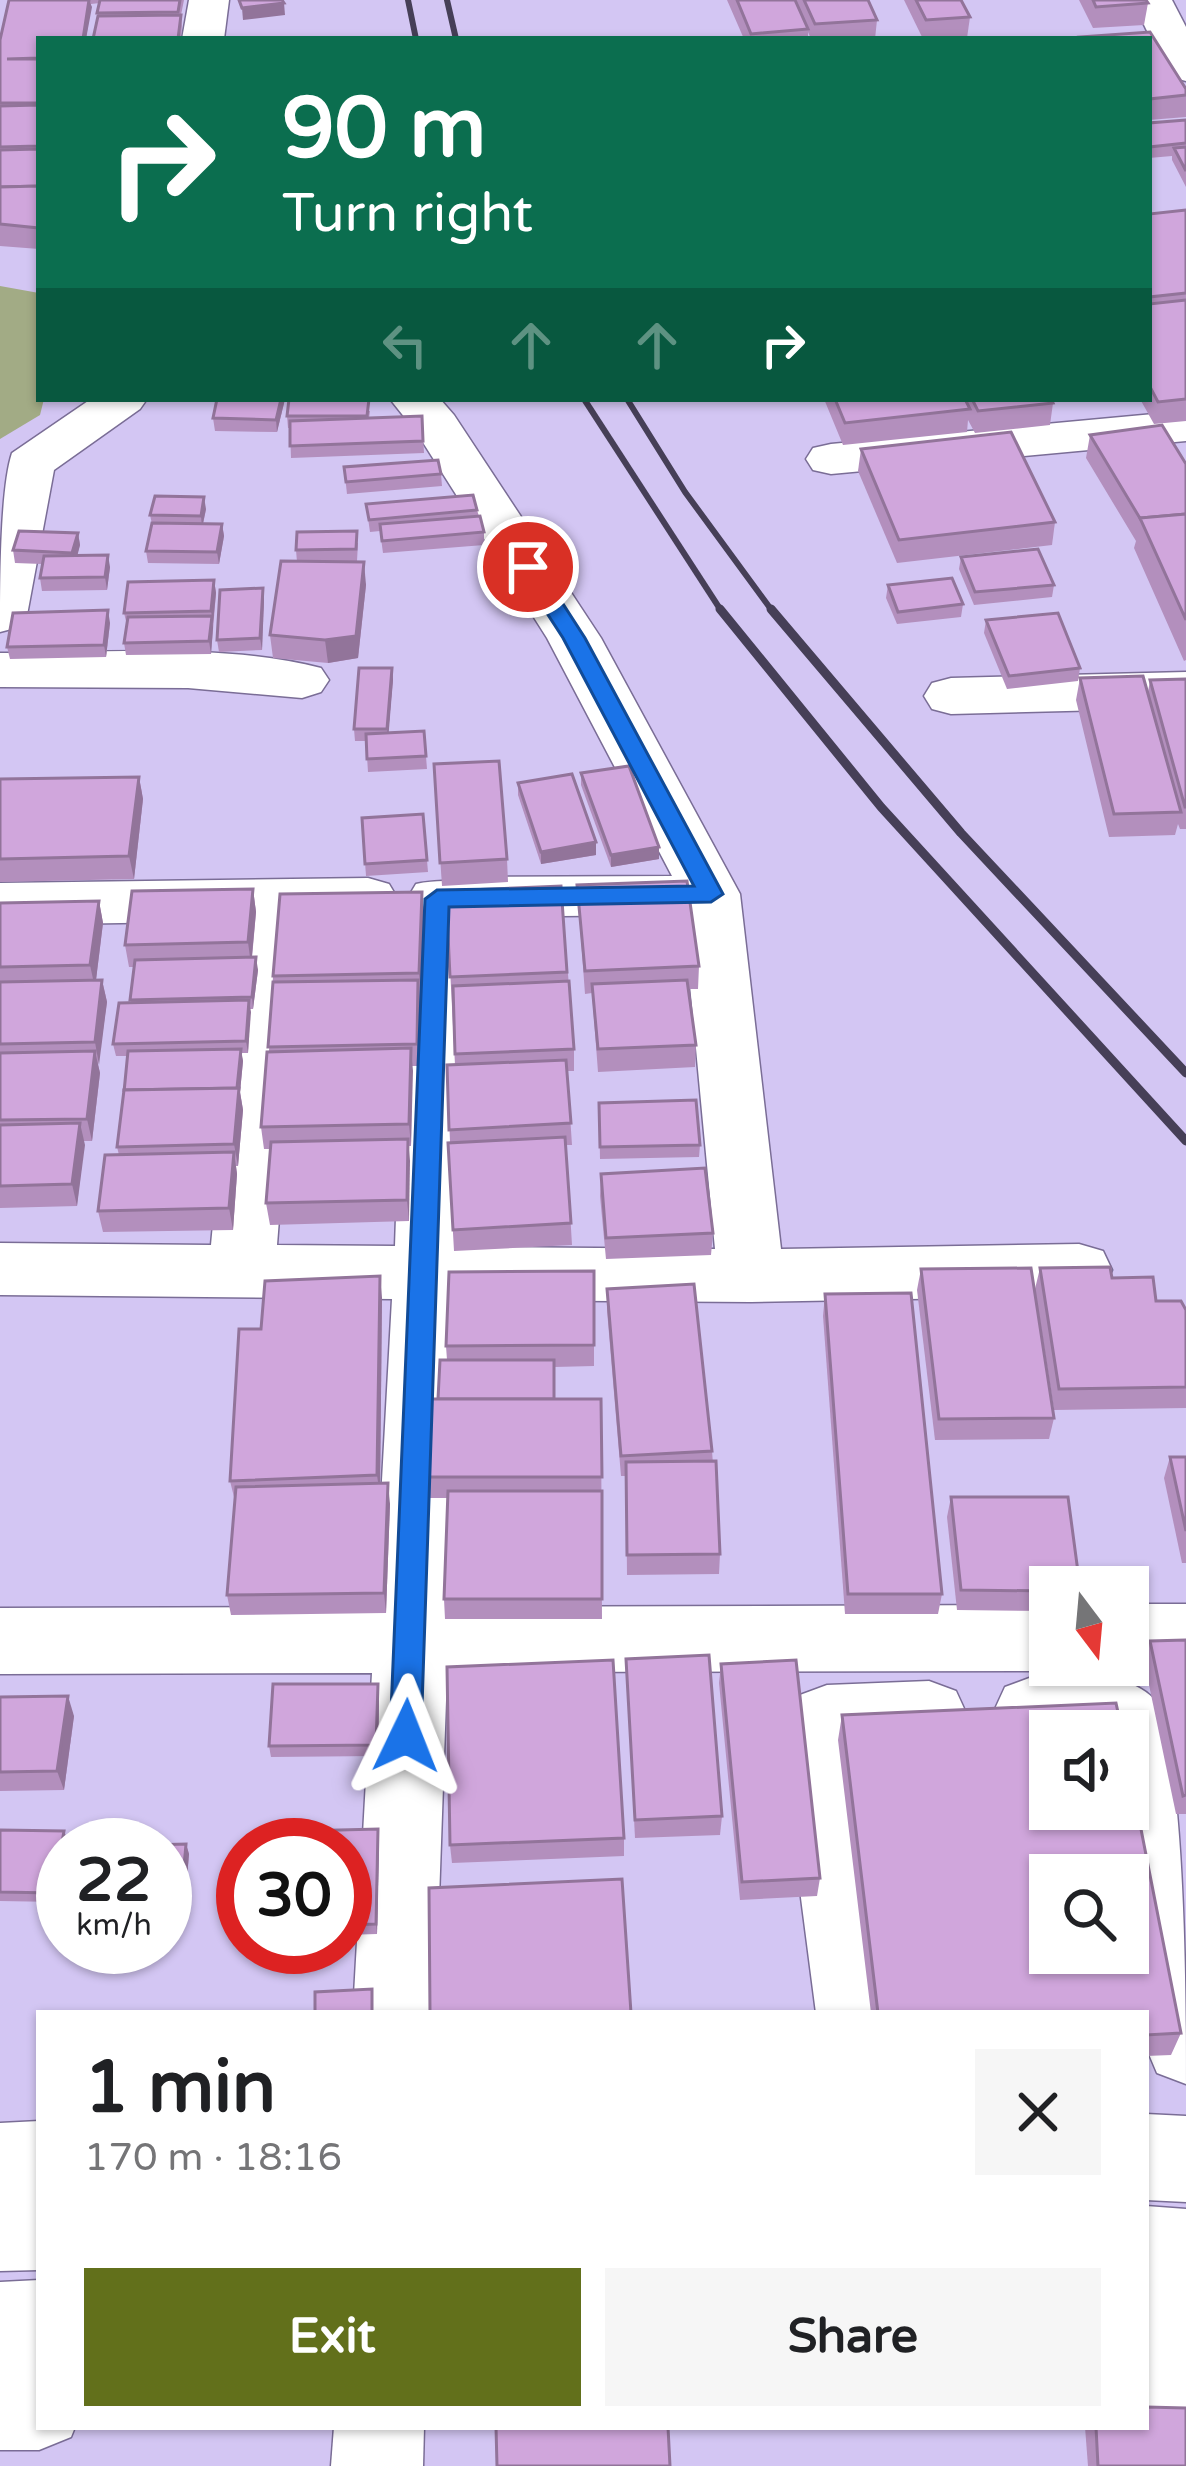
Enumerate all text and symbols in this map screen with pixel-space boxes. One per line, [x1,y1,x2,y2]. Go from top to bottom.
text: 90 m [282,79,486,180]
icon: right [84,84,240,240]
text: Turn right [282,181,533,246]
icon: left [372,312,438,378]
icon: ahead [498,312,564,378]
icon: ahead [624,312,690,378]
icon: right [750,312,816,378]
pin [477,516,579,618]
icon: arrive [495,534,561,600]
north arrow [1029,1566,1149,1686]
map controls [1029,1566,1149,1974]
position arrow [343,1673,469,1799]
button: sound [1029,1710,1149,1830]
speed limit sign: 30 [216,1818,372,1974]
text: 22 [76,1845,152,1917]
button: search [1029,1854,1149,1974]
text: km/h [76,1907,152,1944]
text: 1 min [84,2045,276,2132]
button: close [975,2049,1101,2175]
text: 170 m · 18:16 [84,2134,342,2181]
button: Exit [84,2268,581,2406]
button: Share [605,2268,1101,2406]

